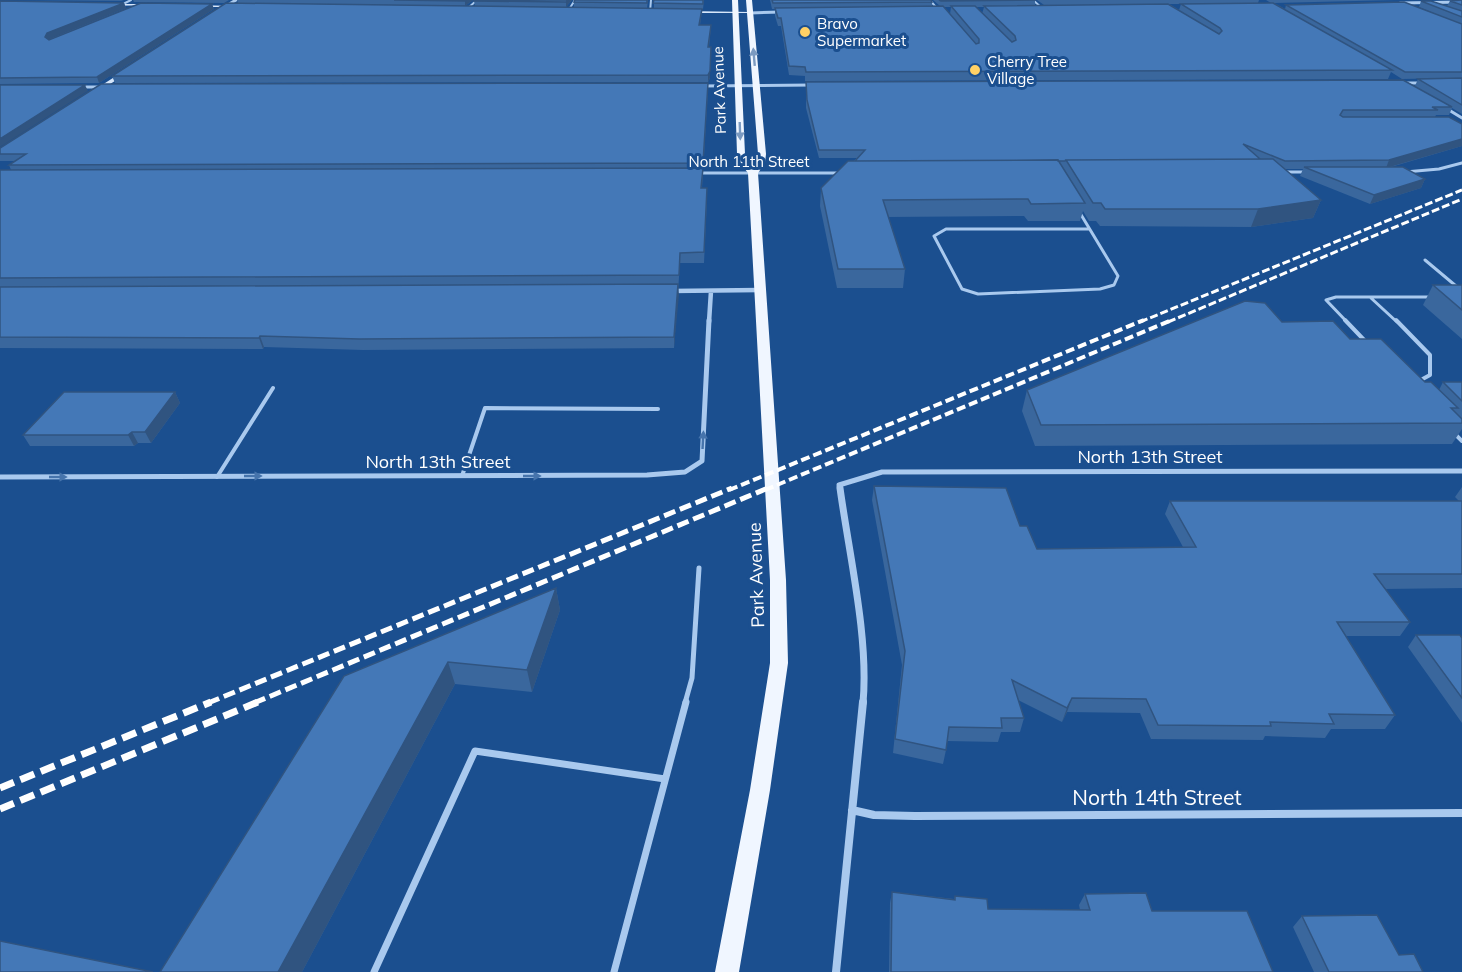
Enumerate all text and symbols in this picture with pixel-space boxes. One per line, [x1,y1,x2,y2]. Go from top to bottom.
place label: Bravo Supermarket [817,14,906,50]
marker: Bravo Supermarket [798,25,812,39]
street label: Park Avenue [708,46,730,134]
one-way arrow [749,48,759,67]
place label: Cherry Tree Village [987,52,1067,88]
marker: Cherry Tree Village [968,63,982,77]
one-way arrow [736,122,745,141]
street label: North 11th Street [688,152,810,171]
one-way arrow [699,430,708,449]
street label: North 13th Street [1077,445,1223,468]
street label: North 13th Street [365,450,511,473]
one-way arrow [244,471,263,481]
one-way arrow [523,471,542,481]
one-way arrow [49,472,68,482]
street label: Park Avenue [743,522,769,628]
street label: North 14th Street [1072,784,1242,810]

